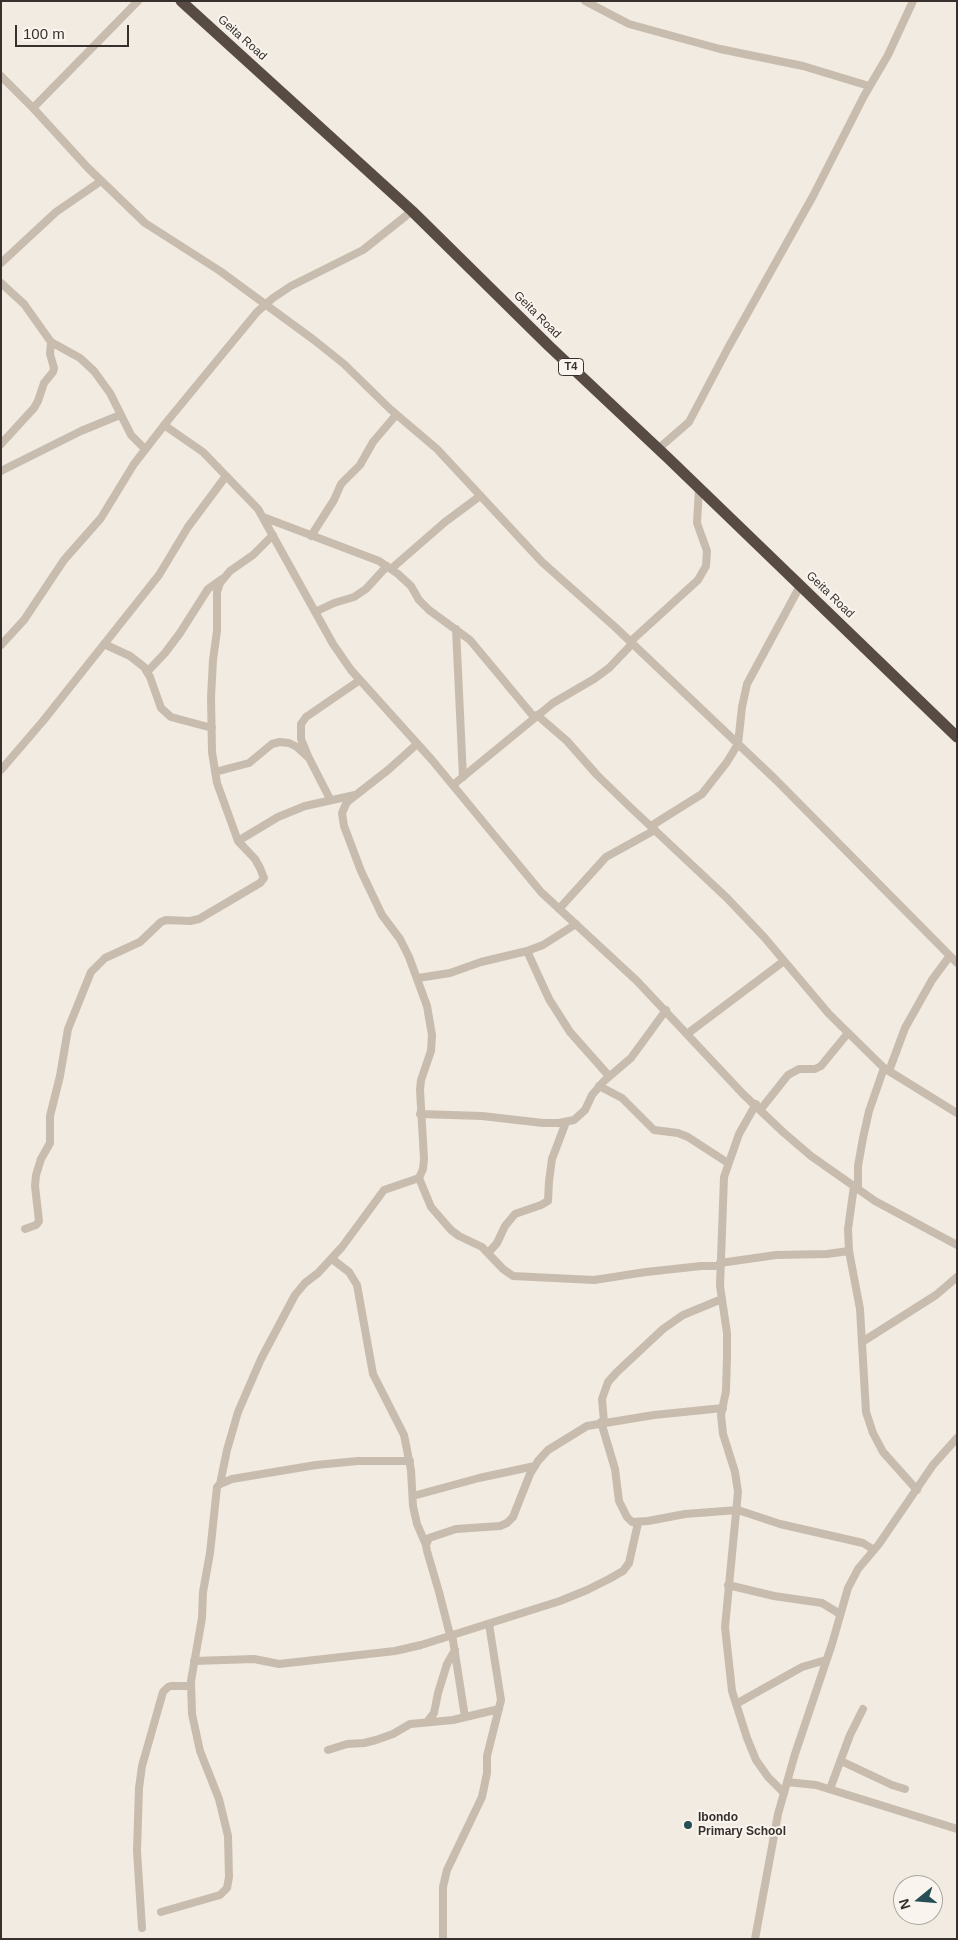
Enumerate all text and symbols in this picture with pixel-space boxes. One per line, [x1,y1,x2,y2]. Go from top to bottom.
street label: Geita Road [215,12,269,64]
scale bar [18,15,131,47]
text: 100 m [23,25,65,42]
street label: Geita Road [510,288,564,342]
road number: T4 [558,358,584,376]
street label: Geita Road [803,569,857,621]
place label: Ibondo Primary School [698,1811,786,1839]
marker: Ibondo Primary School [682,1819,694,1831]
north arrow [893,1875,943,1925]
text: N [895,1897,914,1911]

